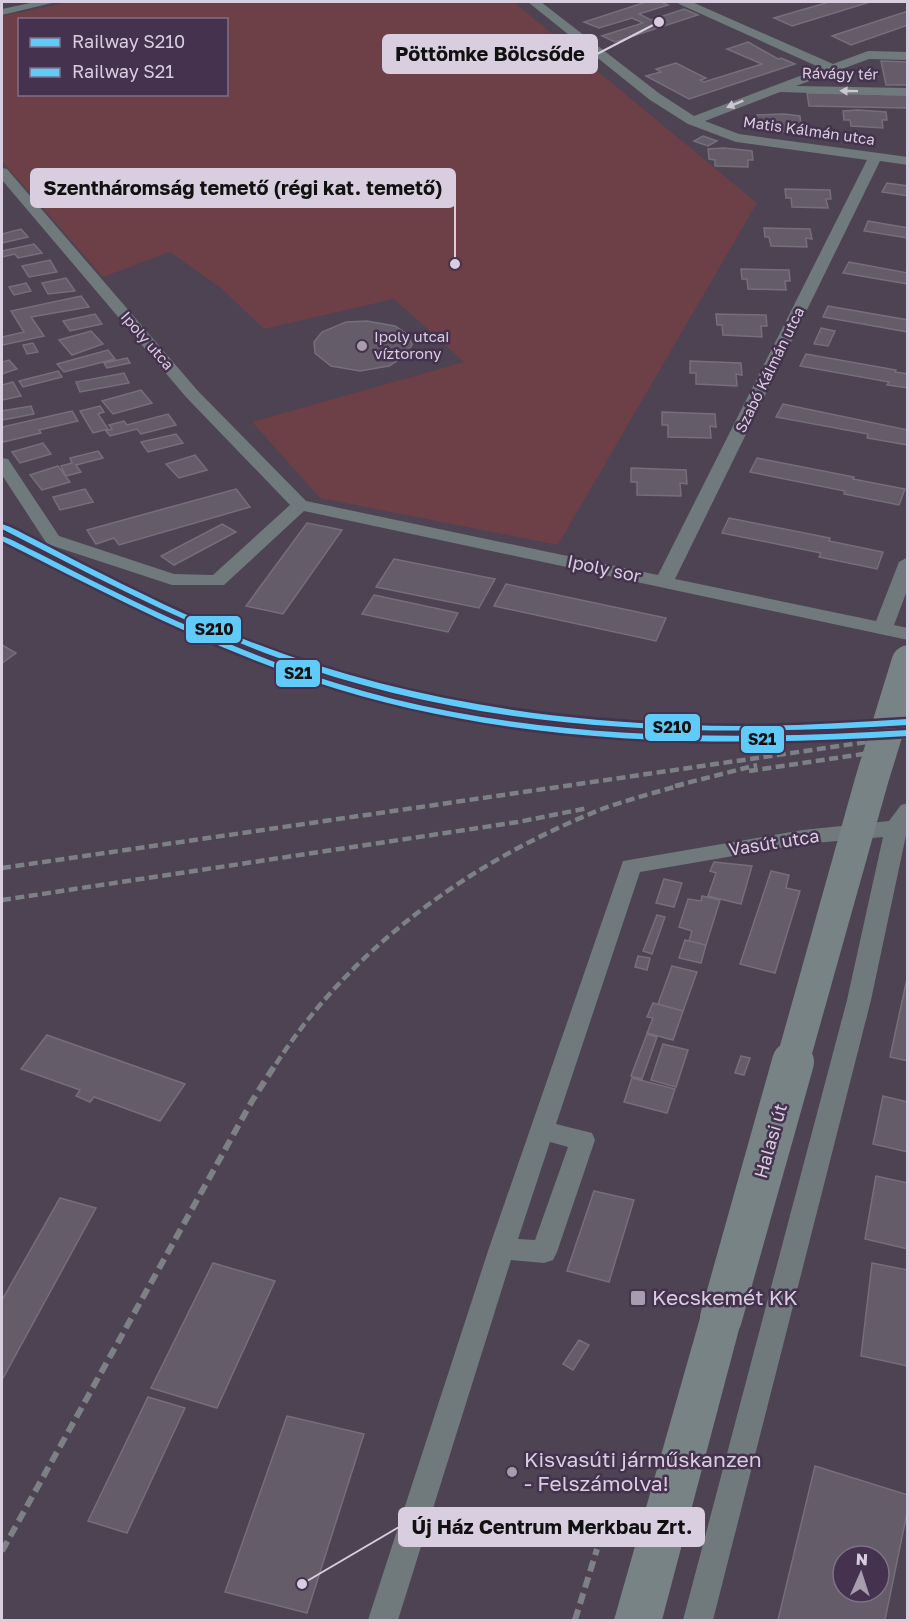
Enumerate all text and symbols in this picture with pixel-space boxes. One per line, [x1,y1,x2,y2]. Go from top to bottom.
legend [18,18,228,96]
text: Railway S210 [72,30,185,52]
callout: Pöttömke Bölcsőde [383,35,597,73]
text: Pöttömke Bölcsőde [395,41,585,65]
text: Railway S21 [72,60,174,82]
street label: Rávágy tér [802,63,879,83]
one-way arrow [840,86,859,95]
one-way arrow [725,99,743,109]
street label: Matis Kálmán utca [742,112,876,148]
callout: Szentháromság temető (régi kat. temető) [31,169,455,207]
text: Szentháromság temető (régi kat. temető) [43,175,443,199]
street label: Szabó Kálmán utca [731,304,807,435]
street label: Ipoly utca [118,308,178,373]
place label: Ipoly utcai víztorony [374,327,449,362]
marker: Ipoly utcai víztorony [355,339,369,353]
street label: Ipoly sor [565,549,643,587]
line badge: S210 [185,615,242,644]
text: S210 [194,619,234,639]
line badge: S21 [275,659,321,688]
text: S21 [284,663,312,683]
line badge: S210 [644,713,701,742]
text: S210 [652,717,692,737]
line badge: S21 [740,725,785,754]
text: S21 [748,729,776,749]
street label: Vasút utca [727,824,821,860]
street label: Halasi út [749,1101,791,1181]
place label: Kecskemét KK [652,1284,798,1310]
marker: Kecskemét KK [629,1289,647,1307]
place label: Kisvasúti járműskanzen - Felszámolva! [524,1446,762,1496]
marker: Kisvasúti járműskanzen - Felszámolva! [505,1465,519,1479]
callout: Új Ház Centrum Merkbau Zrt. [399,1508,704,1546]
text: Új Ház Centrum Merkbau Zrt. [412,1514,692,1538]
north arrow [831,1544,891,1604]
text: N [855,1549,868,1569]

